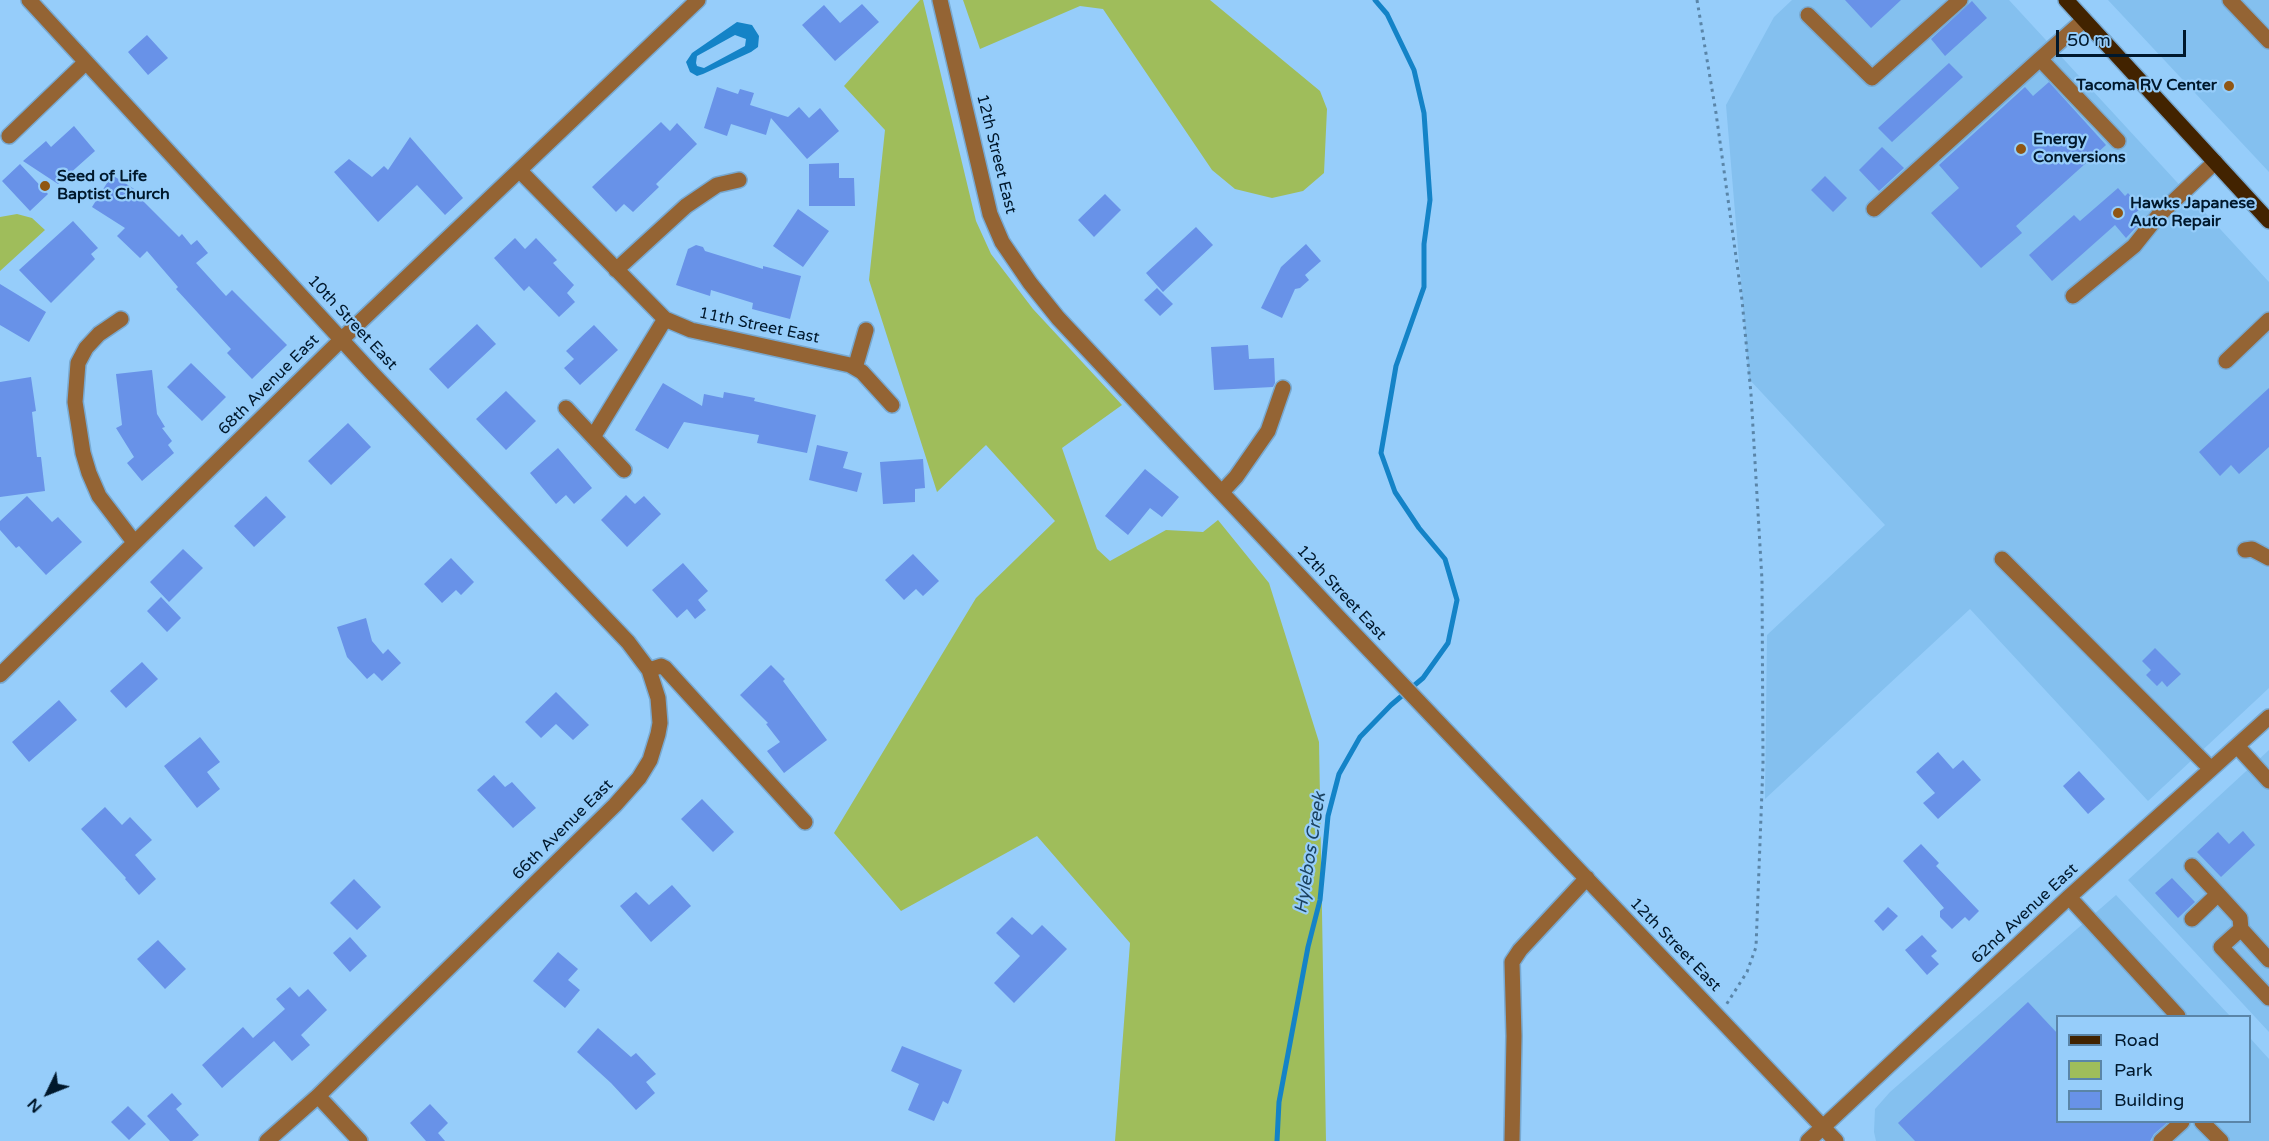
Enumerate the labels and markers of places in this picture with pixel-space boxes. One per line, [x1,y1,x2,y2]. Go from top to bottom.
place label: Tacoma RV Center [2076,76,2217,96]
marker: Tacoma RV Center [2222,79,2236,93]
place label: Energy Conversions [2033,130,2126,168]
marker: Energy Conversions [2014,142,2028,156]
place label: Seed of Life Baptist Church [57,167,170,205]
marker: Seed of Life Baptist Church [38,179,52,193]
place label: Hawks Japanese Auto Repair [2130,194,2255,232]
marker: Hawks Japanese Auto Repair [2111,206,2125,220]

